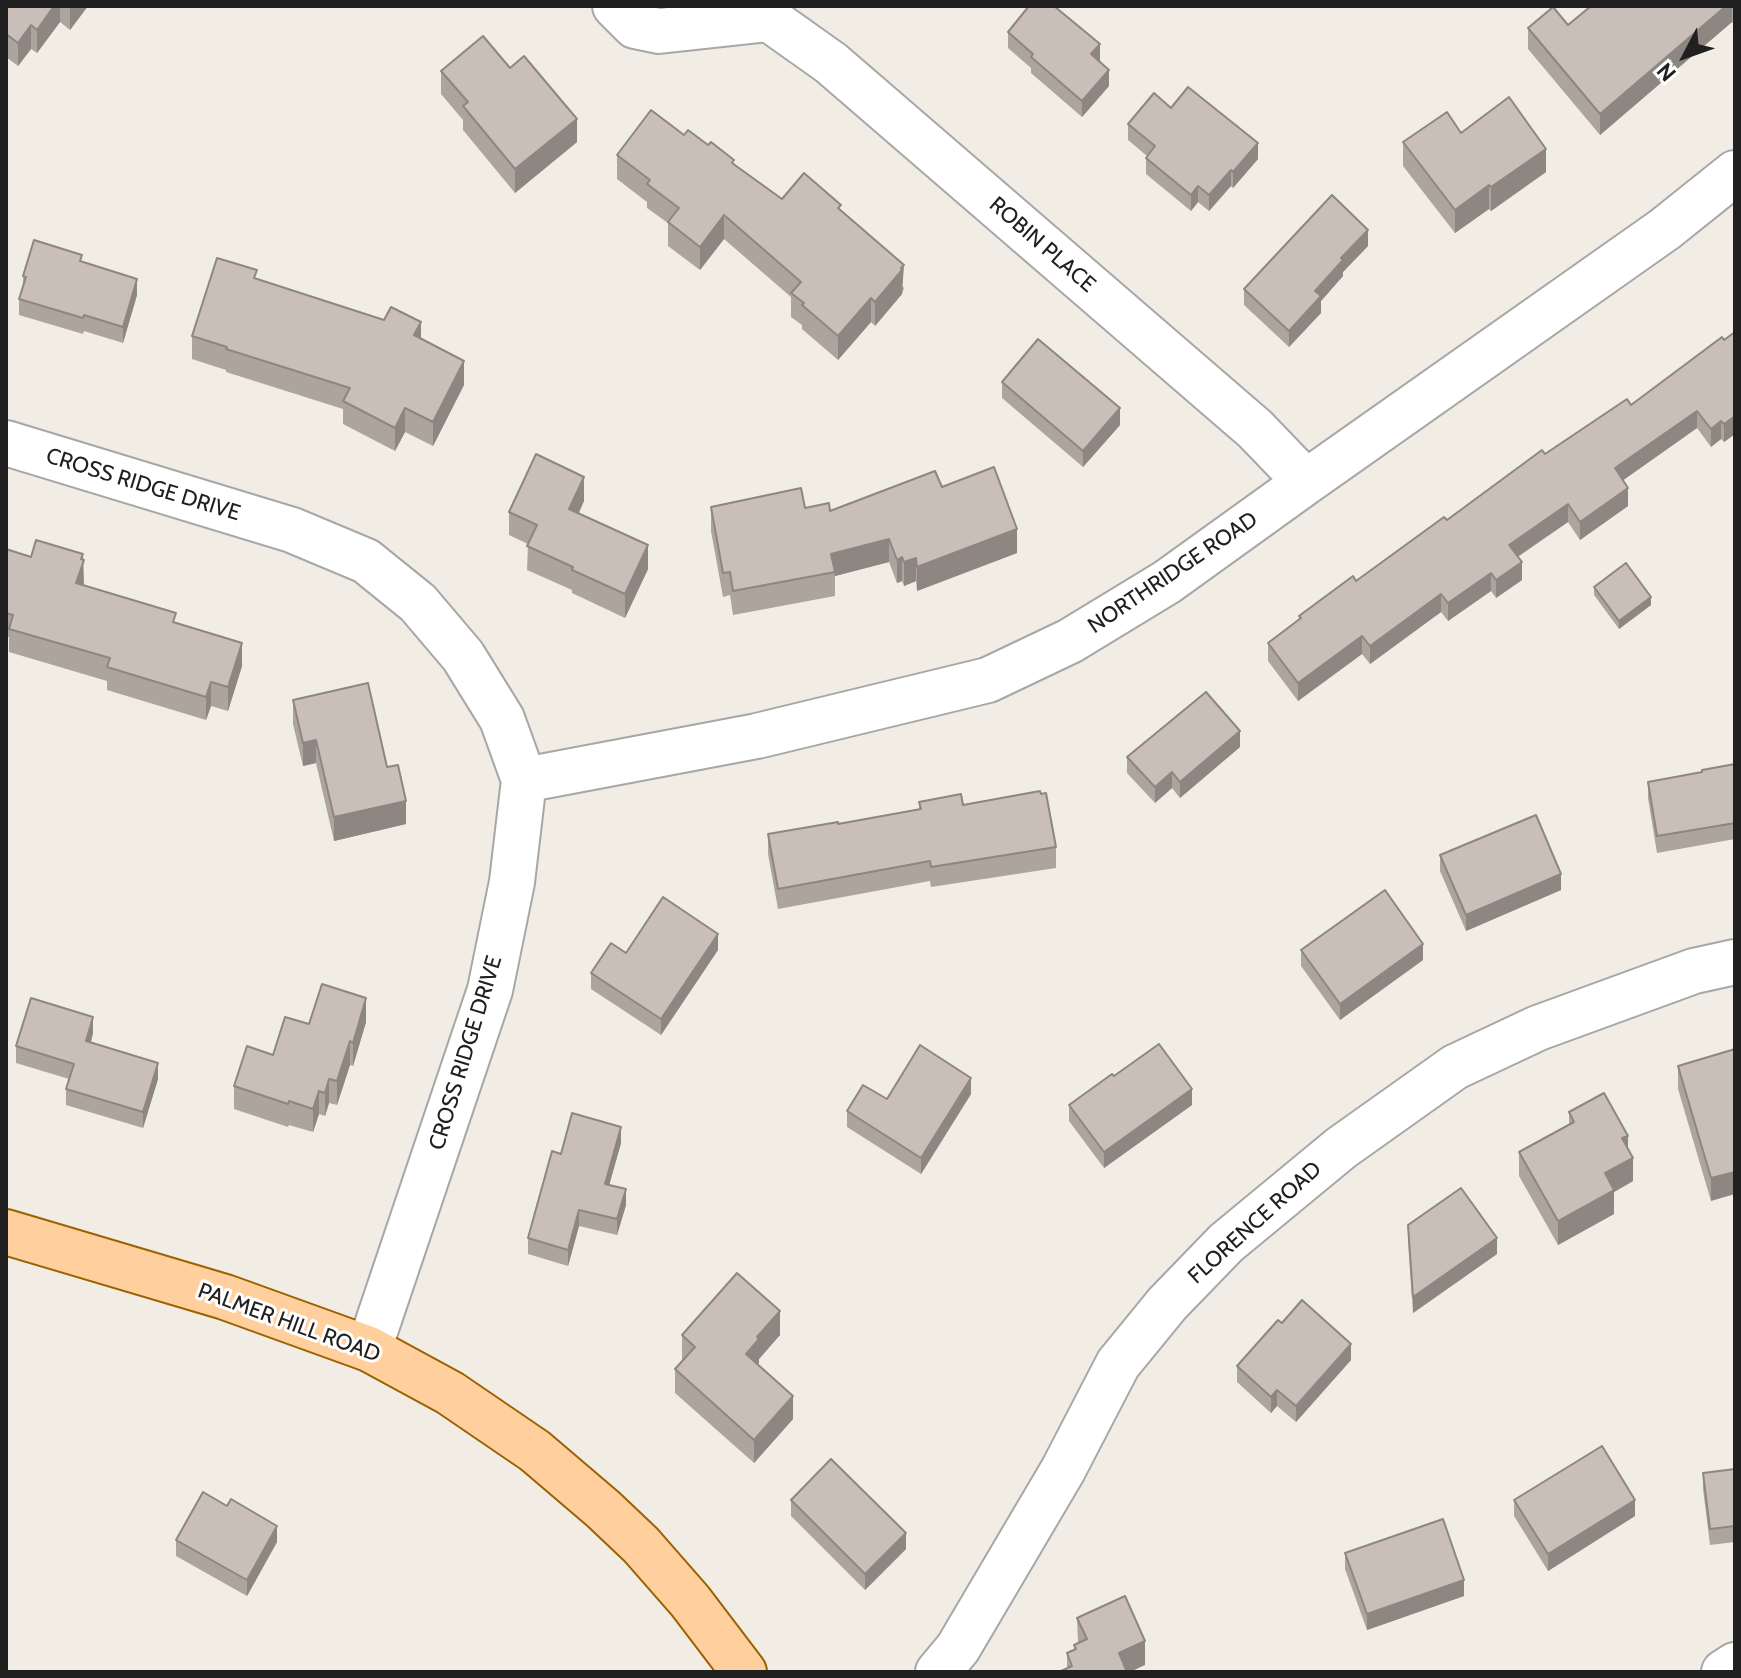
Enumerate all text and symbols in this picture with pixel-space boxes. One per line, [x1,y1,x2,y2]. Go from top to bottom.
north arrow [1645,16,1725,96]
text: N [1651,57,1682,87]
street label: ROBIN PLACE [984,192,1100,298]
street label: CROSS RIDGE DRIVE [43,443,243,527]
street label: NORTHRIDGE ROAD [1083,506,1263,640]
street label: CROSS RIDGE DRIVE [424,953,508,1153]
street label: FLORENCE ROAD [1183,1156,1327,1290]
street label: PALMER HILL ROAD [194,1278,384,1368]

